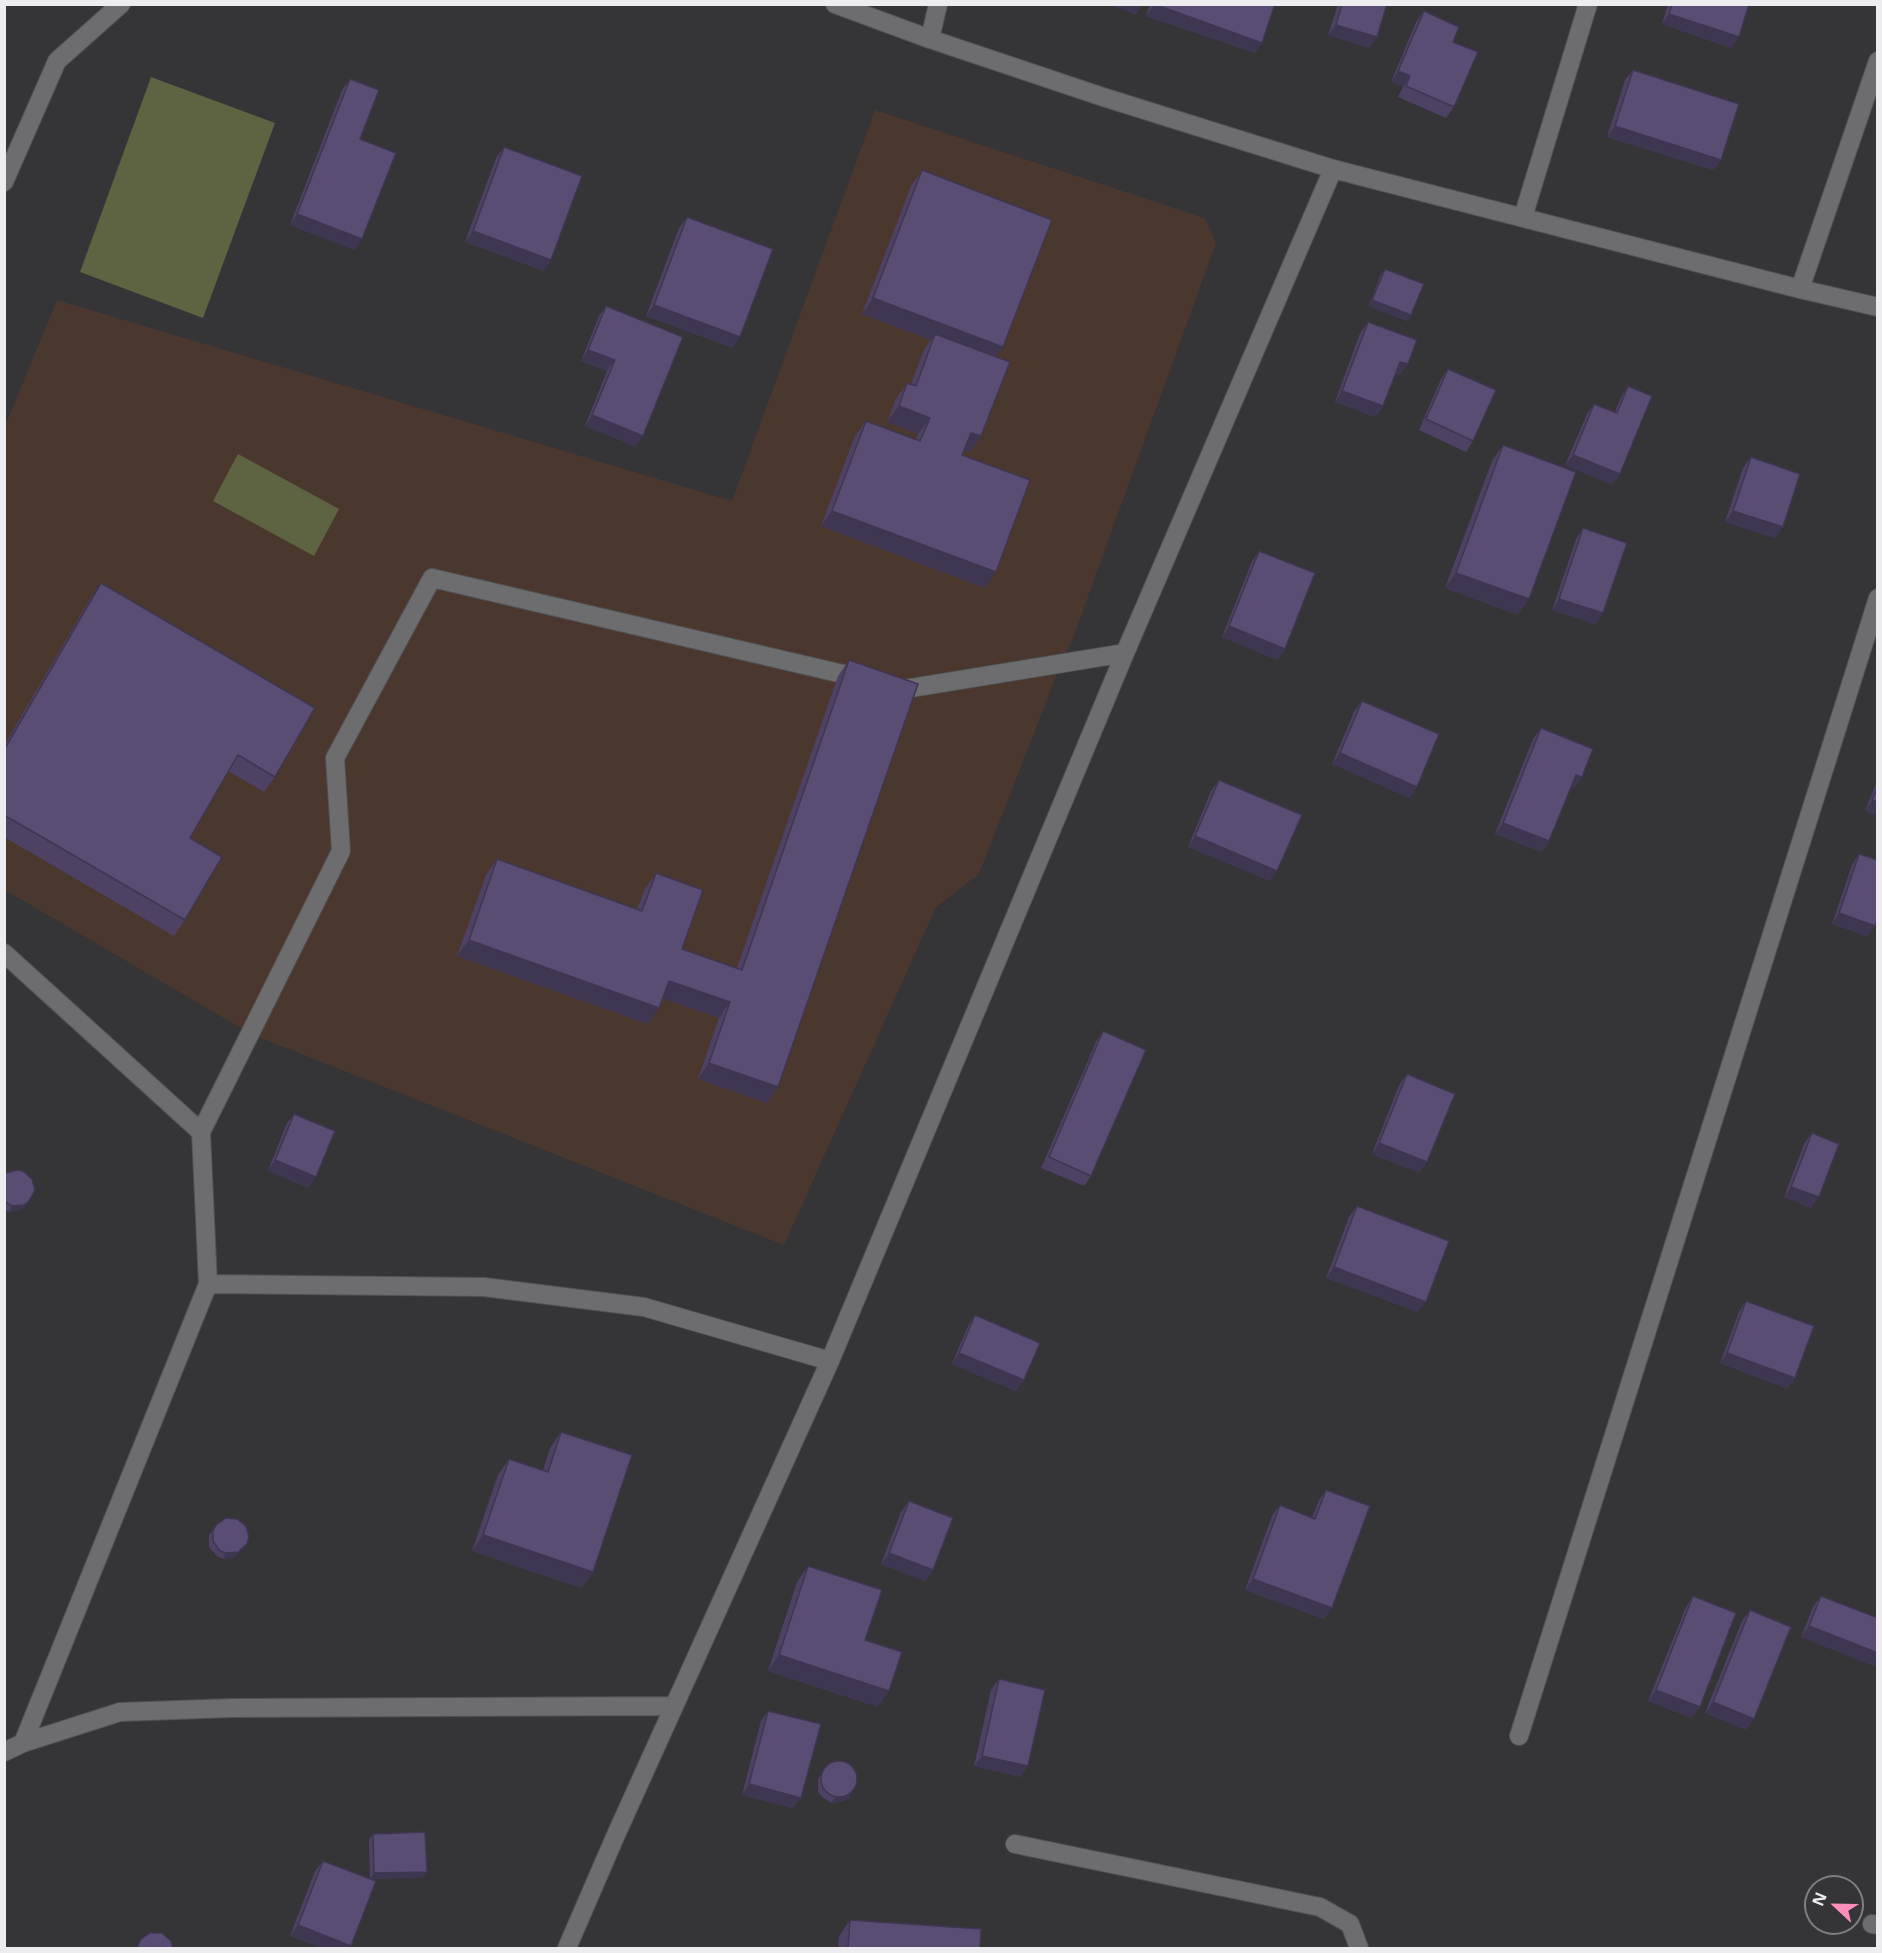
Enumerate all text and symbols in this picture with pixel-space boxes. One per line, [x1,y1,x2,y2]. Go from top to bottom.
north arrow [1804,1875,1864,1935]
text: N [1807,1889,1832,1909]

